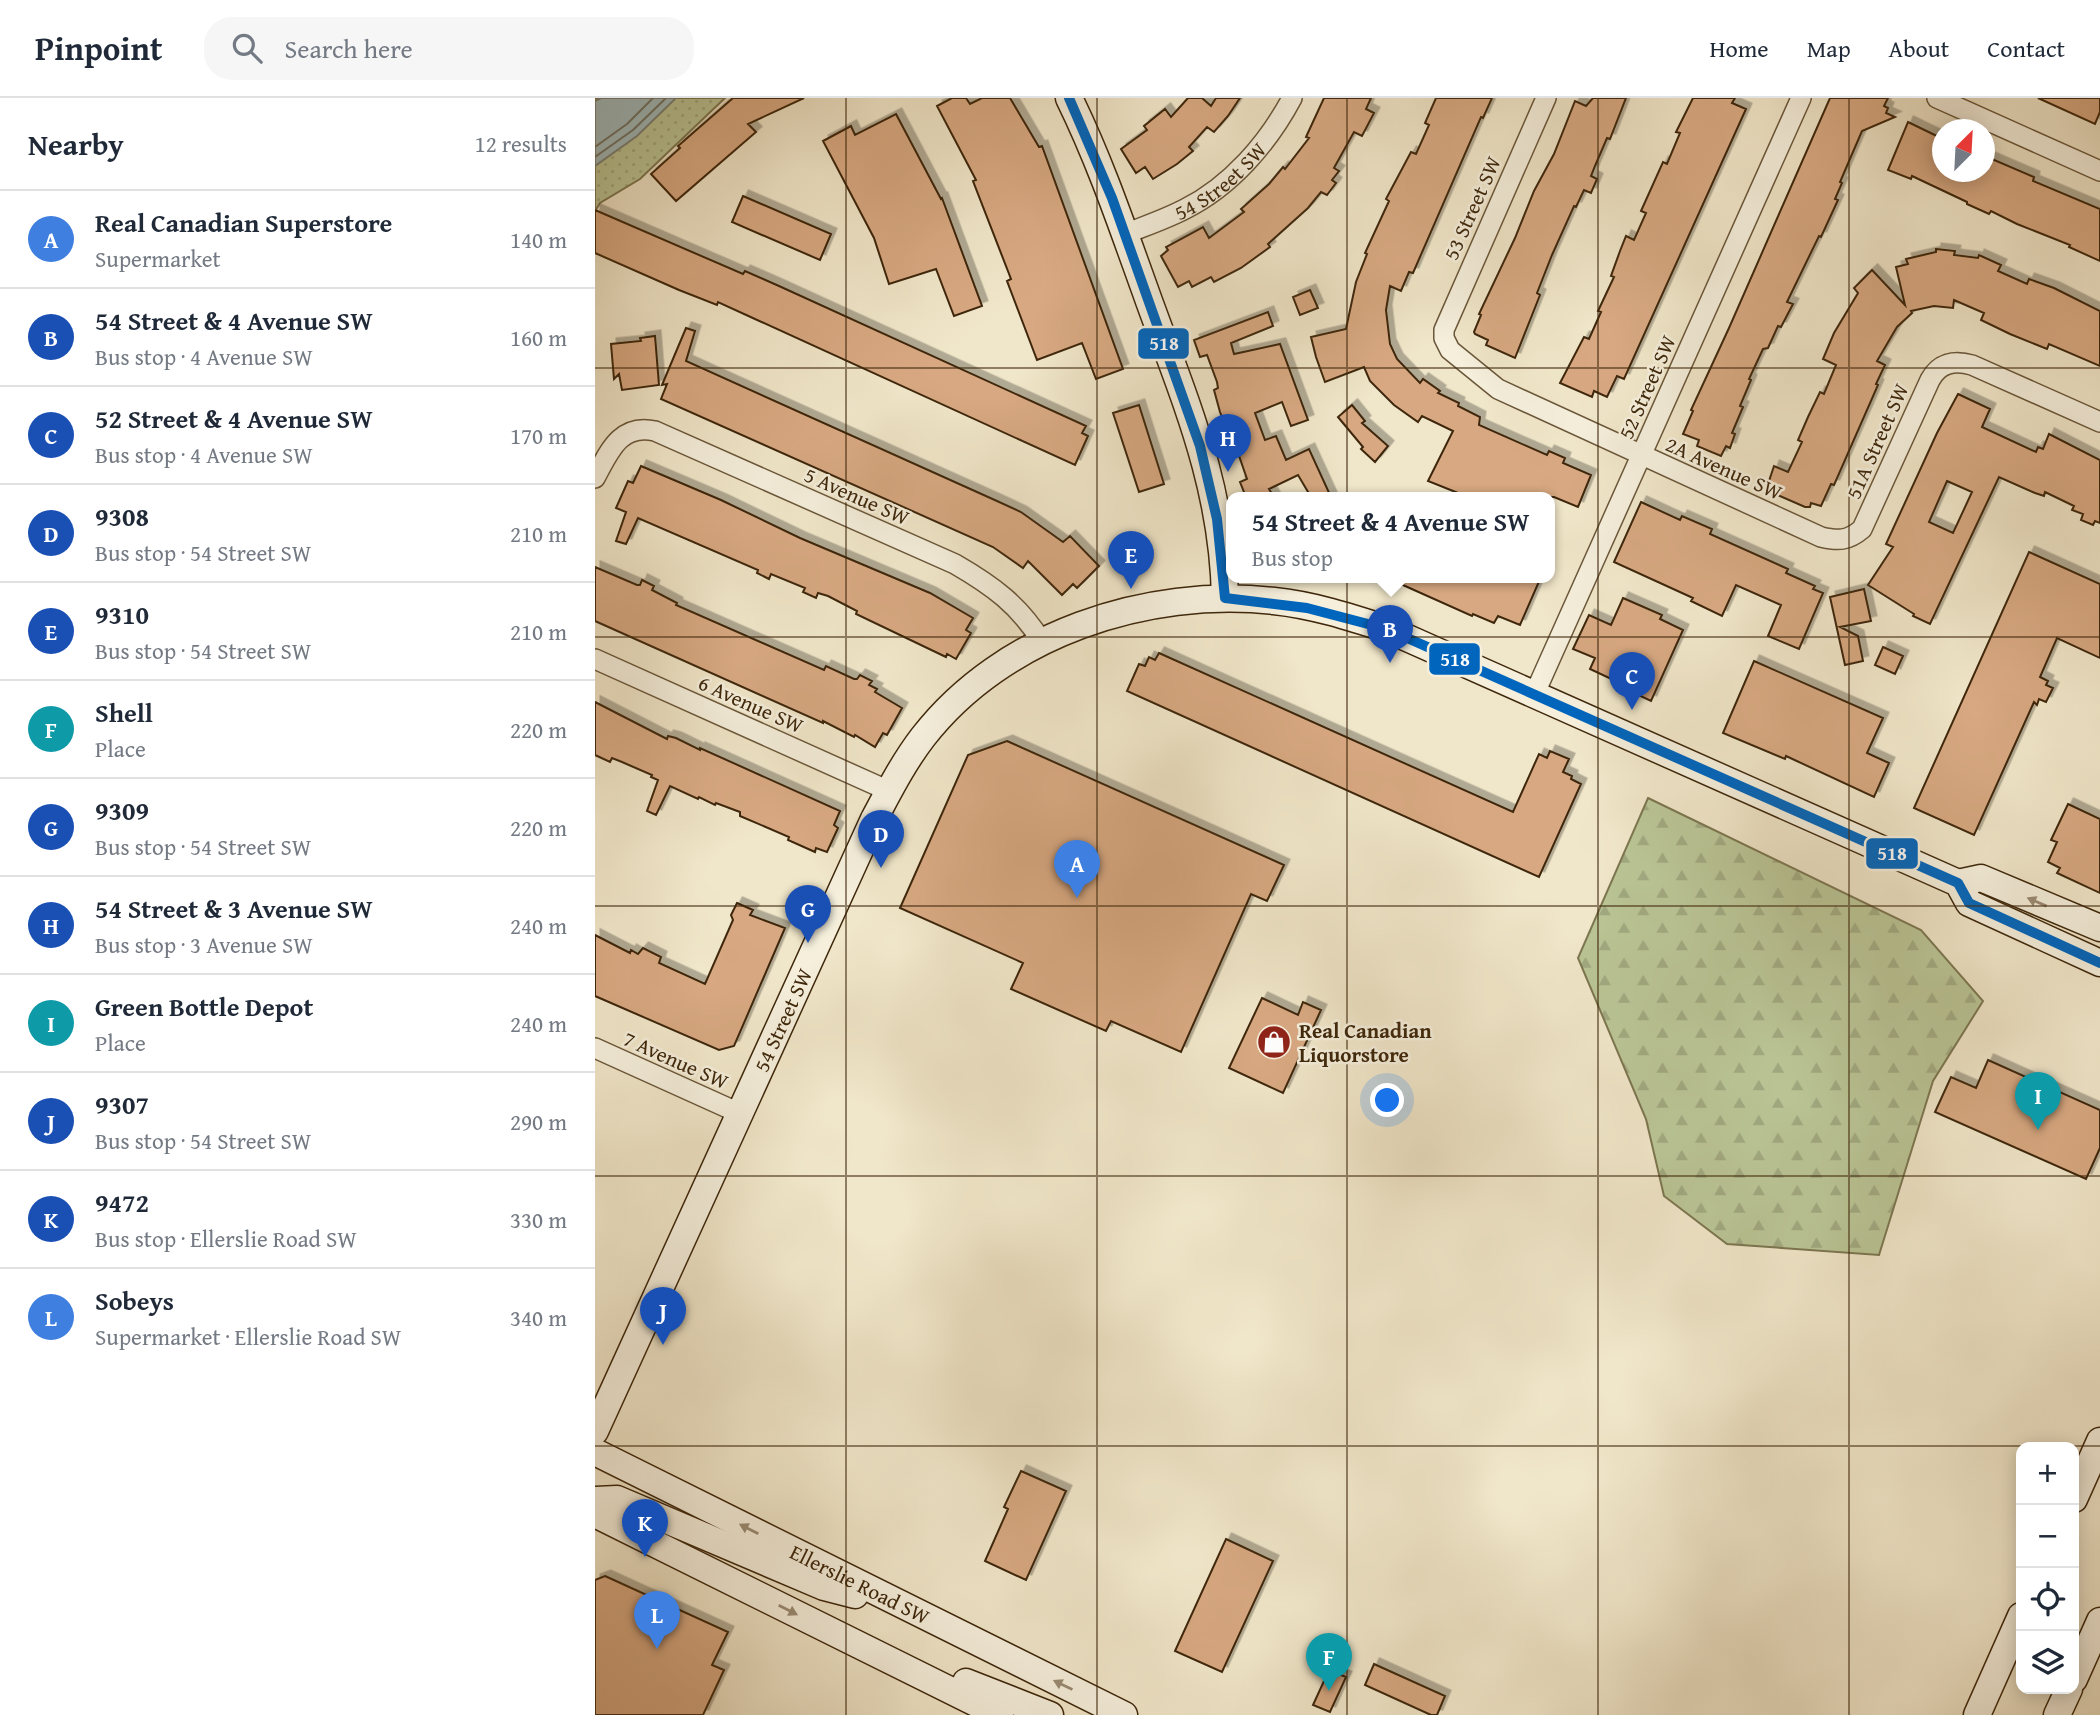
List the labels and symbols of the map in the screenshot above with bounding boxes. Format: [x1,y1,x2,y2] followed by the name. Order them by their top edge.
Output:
[1932,119,1995,182] north arrow
[1169,135,1273,228] street label: 54 Street SW
[1435,151,1509,265] street label: 53 Street SW
[1137,327,1190,360] line badge: 518
[1149,329,1179,357] text: 518
[1610,330,1684,444] street label: 52 Street SW
[1838,378,1916,504] street label: 51A Street SW
[1205,414,1251,472] pin: H
[1661,428,1787,508] street label: 2A Avenue SW
[800,459,915,533] street label: 5 Avenue SW
[1108,531,1154,589] pin: E
[1367,605,1413,663] pin: B
[1428,642,1481,676] line badge: 518
[1440,645,1470,673] text: 518
[1609,652,1655,710] pin: C
[694,667,809,741] street label: 6 Avenue SW
[858,810,904,868] pin: D
[1865,837,1919,870] line badge: 518
[1877,839,1907,867] text: 518
[1054,840,1100,898] pin: A
[785,885,831,943] pin: G
[2026,896,2047,907] one-way arrow
[745,963,820,1077] street label: 54 Street SW
[1299,1015,1432,1070] place label: Real Canadian Liquorstore
[619,1023,734,1097] street label: 7 Avenue SW
[1255,1023,1293,1061] shop icon: Real Canadian Liquorstore
[2015,1072,2061,1130] pin: I
[1370,1083,1404,1117] your location
[640,1287,686,1345] pin: J
[622,1499,668,1557] pin: K
[739,1524,759,1535] one-way arrow
[785,1536,935,1632] street label: Ellerslie Road SW
[634,1591,680,1649] pin: L
[778,1604,798,1615] one-way arrow
[1306,1633,1352,1691] pin: F
[1053,1679,1073,1690] one-way arrow

